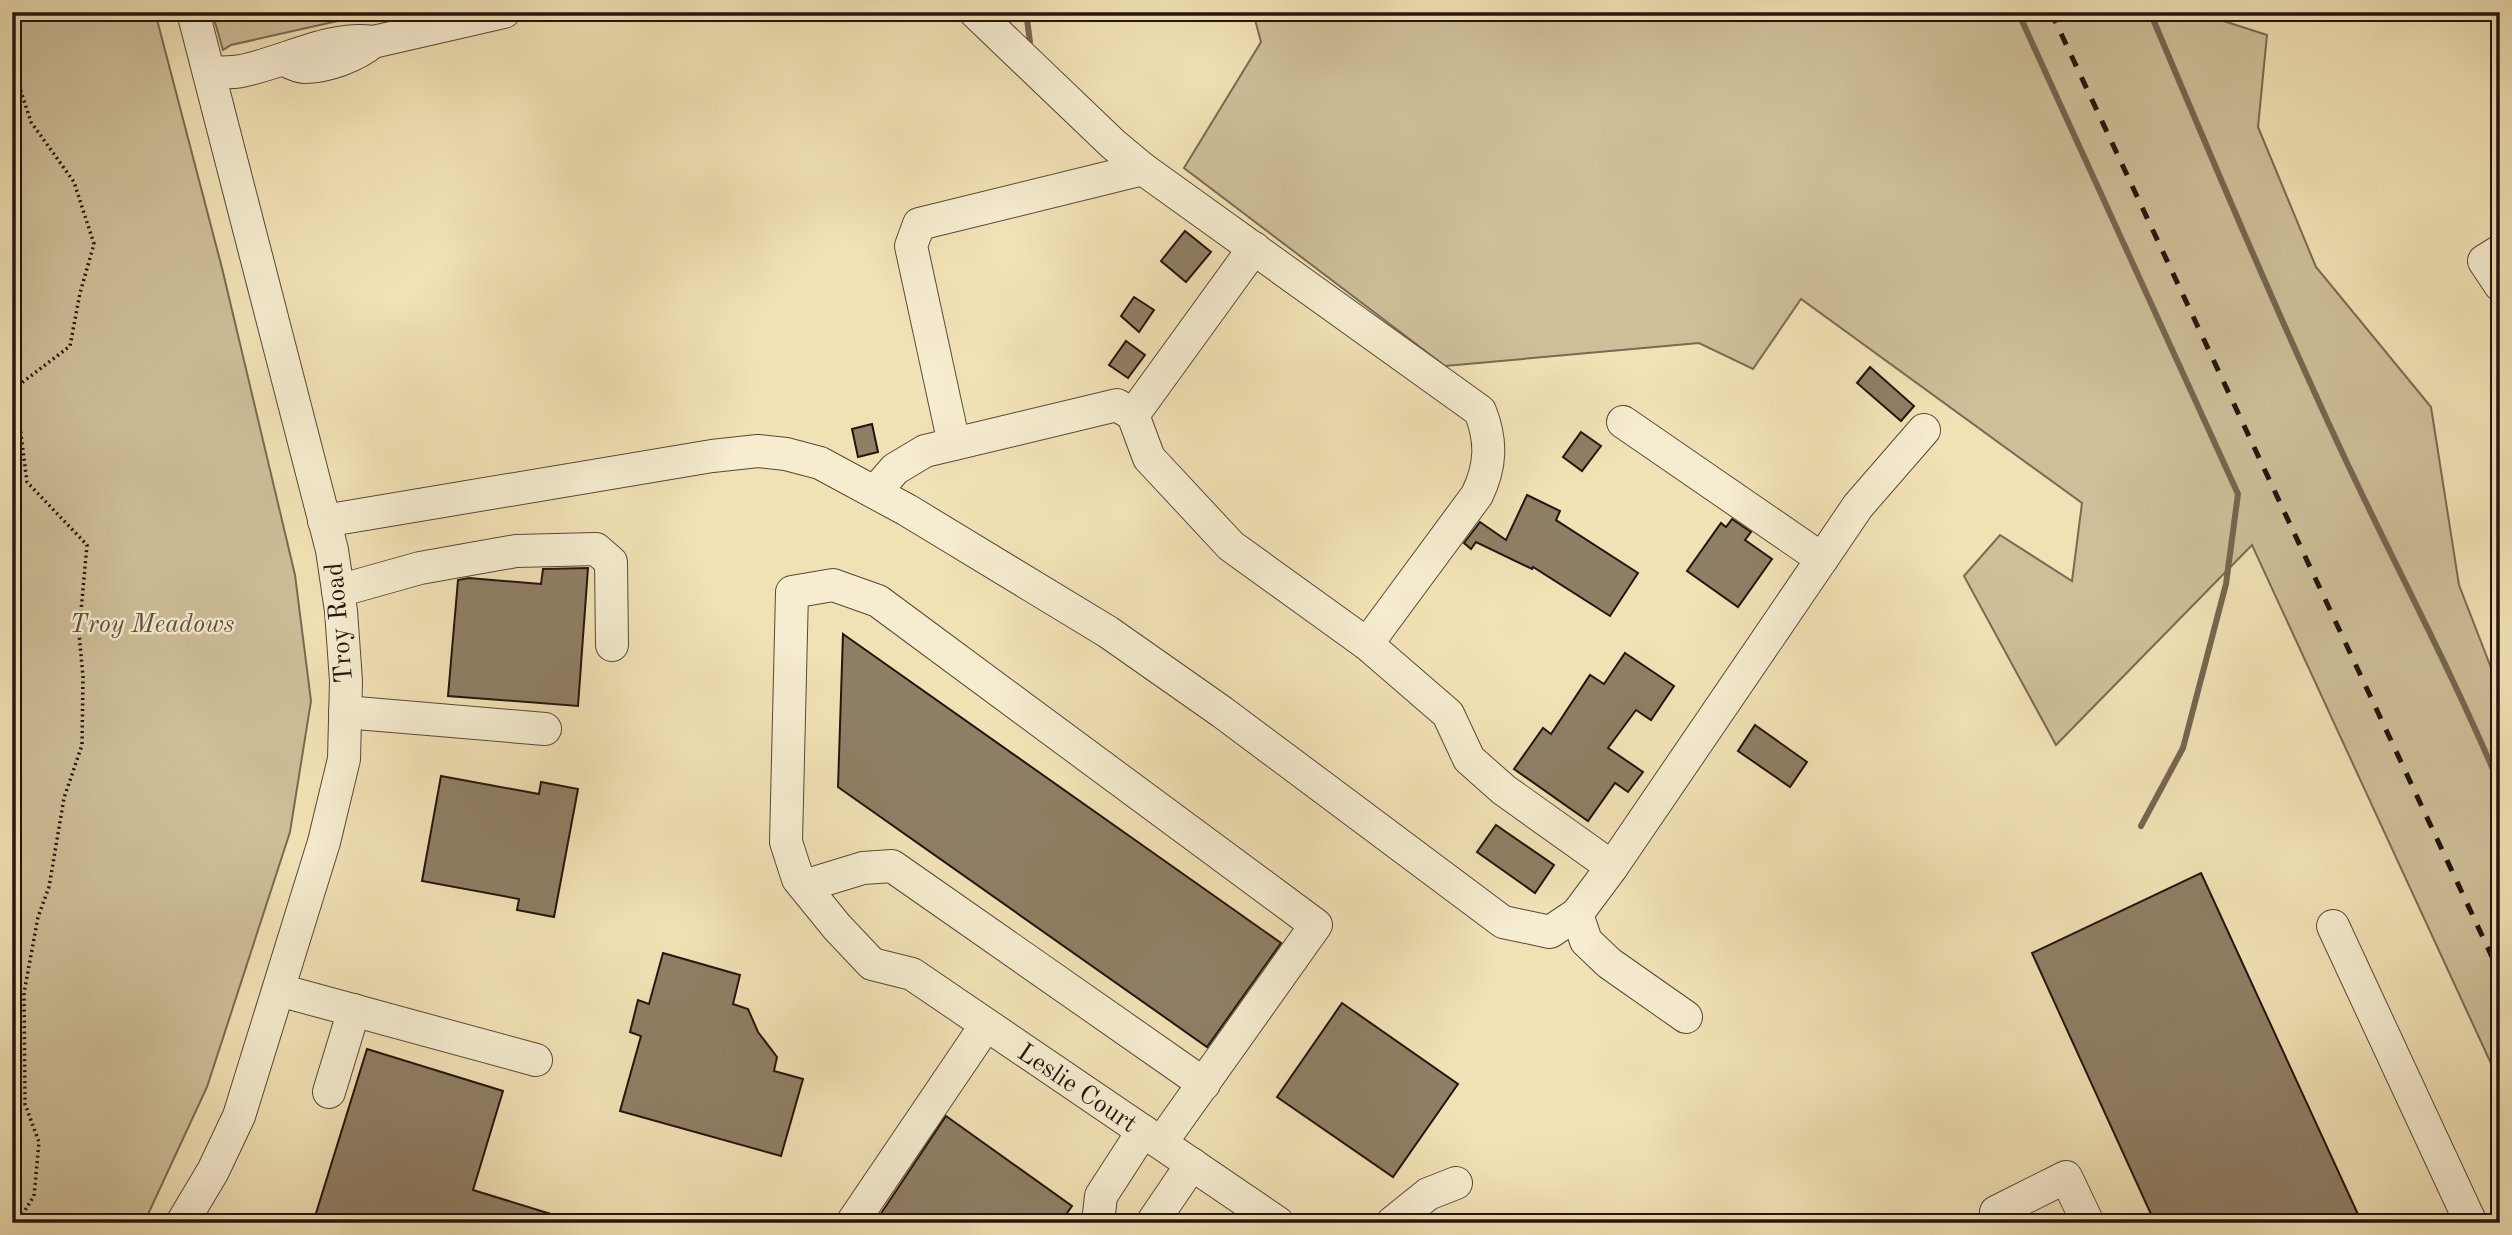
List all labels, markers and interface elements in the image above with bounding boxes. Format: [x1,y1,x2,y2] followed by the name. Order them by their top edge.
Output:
[322,561,358,684] street label: Troy Road
[70,612,235,638] park label: Troy Meadows
[1012,1039,1141,1138] street label: Leslie Court

